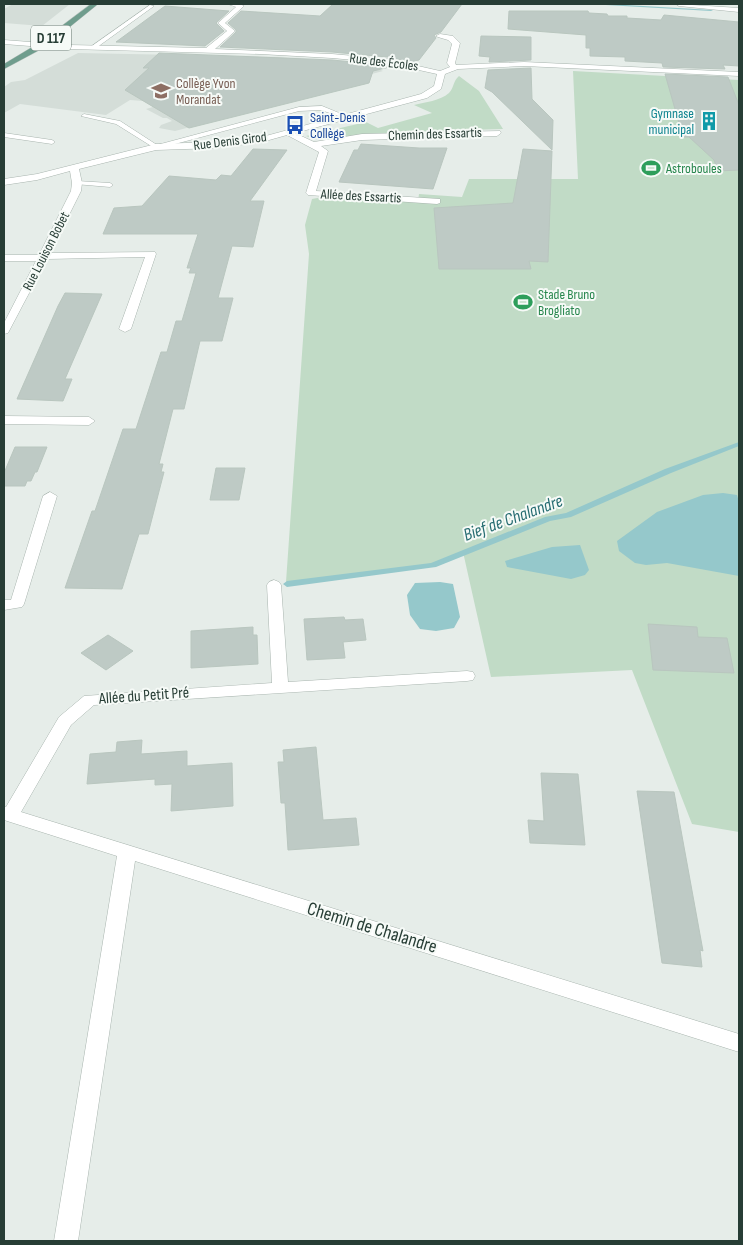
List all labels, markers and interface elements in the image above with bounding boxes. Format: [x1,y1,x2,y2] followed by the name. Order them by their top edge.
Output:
[31,26,71,50] road number: D 117
[349,49,419,75] street label: Rue des Écoles
[176,75,235,108] place label: Collège Yvon Morandat
[150,80,172,102] school or university icon: Collège Yvon Morandat
[649,105,694,138] place label: Gymnase municipal
[310,109,366,142] place label: Saint-Denis Collège
[698,110,720,132] building icon: Gymnase municipal
[284,114,306,136] bus stop icon: Saint-Denis Collège
[388,124,482,144] street label: Chemin des Essartis
[192,128,268,154] street label: Rue Denis Girod
[640,157,662,179] sports icon: Astroboules
[665,160,722,177] place label: Astroboules
[319,185,402,207] street label: Allée des Essartis
[19,209,73,293] street label: Rue Louison Bobet
[538,286,595,319] place label: Stade Bruno Brogliato
[512,291,534,313] sports icon: Stade Bruno Brogliato
[461,490,565,546] water label: Bief de Chalandre
[97,683,190,709] street label: Allée du Petit Pré
[304,897,440,959] street label: Chemin de Chalandre

